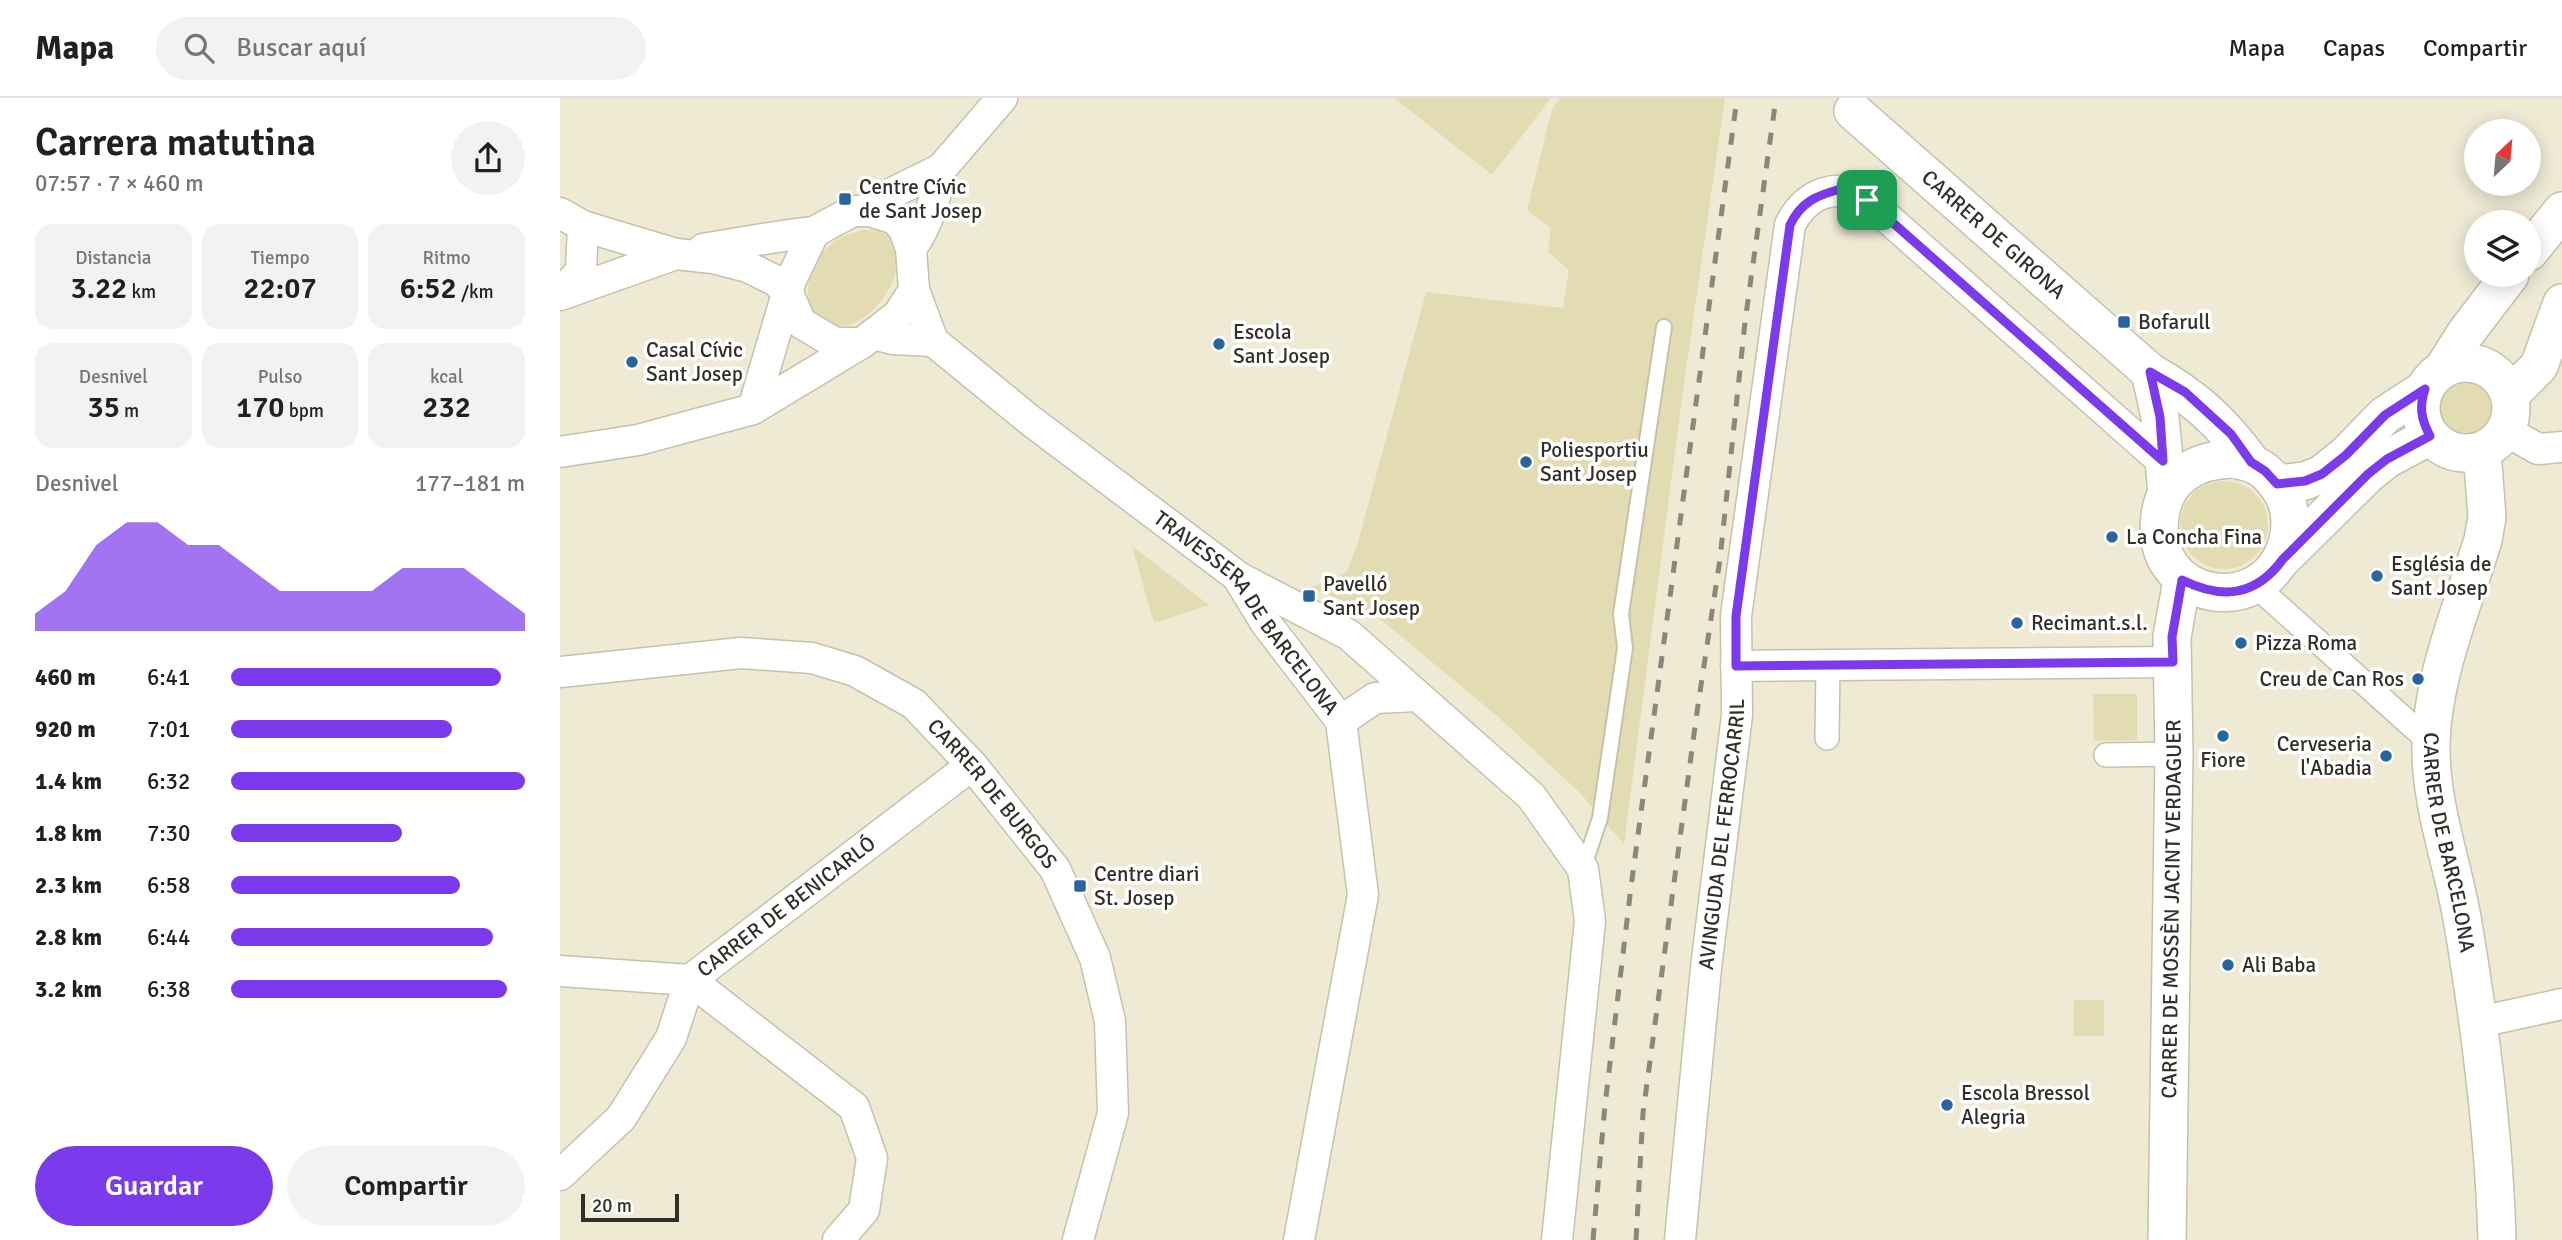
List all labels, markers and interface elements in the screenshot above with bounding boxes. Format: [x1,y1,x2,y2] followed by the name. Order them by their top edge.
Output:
[156,17,646,80] search box
[35,28,114,69] text: Mapa
[180,29,218,67] icon: search
[236,32,366,64] text: Buscar aquí
[2229,33,2285,63] text: Mapa
[2323,33,2385,63] text: Capas
[2423,33,2527,63] text: Compartir
[35,119,316,166] text: Carrera matutina
[2464,119,2541,196] north arrow
[2464,119,2541,287] map controls
[451,121,525,195] button: share
[1916,164,2071,305] street label: CARRER DE GIRONA
[35,169,204,198] text: 07:57 · 7 × 460 m
[1837,170,1897,230] pin
[859,174,982,224] place label: Centre Cívic de Sant Josep
[1848,181,1886,219] icon: arrive
[837,191,853,207] marker: Centre Cívic de Sant Josep
[2464,210,2541,287] button: layers
[75,246,152,270] text: Distancia
[250,246,310,270] text: Tiempo
[423,246,471,270] text: Ritmo
[70,270,127,307] text: 3.22
[243,270,317,307] text: 22:07
[400,270,457,307] text: 6:52
[127,280,156,304] text: km
[457,280,494,304] text: /km
[2138,309,2211,335] place label: Bofarull
[2116,314,2132,330] marker: Bofarull
[1233,319,1330,369] place label: Escola Sant Josep
[1211,336,1227,352] marker: Escola Sant Josep
[646,337,743,387] place label: Casal Cívic Sant Josep
[624,354,640,370] marker: Casal Cívic Sant Josep
[79,365,148,389] text: Desnivel
[258,365,302,389] text: Pulso
[430,365,463,389] text: kcal
[87,389,120,426] text: 35
[236,389,285,426] text: 170
[422,389,471,426] text: 232
[120,399,139,423] text: m
[285,399,324,423] text: bpm
[1540,437,1649,487] place label: Poliesportiu Sant Josep
[1518,454,1534,470] marker: Poliesportiu Sant Josep
[35,469,118,498] text: Desnivel
[415,469,525,498] text: 177–181 m
[1149,505,1344,720] street label: TRAVESSERA DE BARCELONA
[2126,524,2262,550] place label: La Concha Fina
[2104,529,2120,545] marker: La Concha Fina
[2391,551,2491,601] place label: Església de Sant Josep
[2369,568,2385,584] marker: Església de Sant Josep
[1323,571,1420,621] place label: Pavelló Sant Josep
[1301,588,1317,604] marker: Pavelló Sant Josep
[2031,610,2148,636] place label: Recimant.s.l.
[2009,615,2025,631] marker: Recimant.s.l.
[2255,630,2357,656] place label: Pizza Roma
[2233,635,2249,651] marker: Pizza Roma
[35,663,96,692] text: 460 m
[147,663,190,692] text: 6:41
[2259,666,2404,692] place label: Creu de Can Ros
[2410,671,2426,687] marker: Creu de Can Ros
[1693,698,1750,971] street label: AVINGUDA DEL FERROCARRIL
[922,713,1063,874] street label: CARRER DE BURGOS
[35,715,96,744] text: 920 m
[147,715,190,744] text: 7:01
[2156,719,2187,1099] street label: CARRER DE MOSSÈN JACINT VERDAGUER
[2215,728,2231,744] marker: Fiore
[2277,731,2372,781] place label: Cerveseria l'Abadia
[2418,732,2481,955] street label: CARRER DE BARCELONA
[2200,747,2246,773] place label: Fiore
[2378,748,2394,764] marker: Cerveseria l'Abadia
[35,767,102,796] text: 1.4 km
[147,767,190,796] text: 6:32
[35,819,102,848] text: 1.8 km
[147,819,190,848] text: 7:30
[692,830,881,983] street label: CARRER DE BENICARLÓ
[1094,861,1199,911] place label: Centre diari St. Josep
[35,871,102,900] text: 2.3 km
[147,871,190,900] text: 6:58
[1072,878,1088,894] marker: Centre diari St. Josep
[35,923,102,952] text: 2.8 km
[147,923,190,952] text: 6:44
[2242,952,2316,978] place label: Ali Baba
[2220,957,2236,973] marker: Ali Baba
[35,975,102,1004] text: 3.2 km
[147,975,190,1004] text: 6:38
[1961,1080,2090,1130] place label: Escola Bressol Alegria
[1939,1097,1955,1113] marker: Escola Bressol Alegria
[35,1146,273,1226] button: Guardar
[287,1146,525,1226] button: Compartir
[581,1191,679,1223] scale bar
[592,1194,632,1218] text: 20 m

